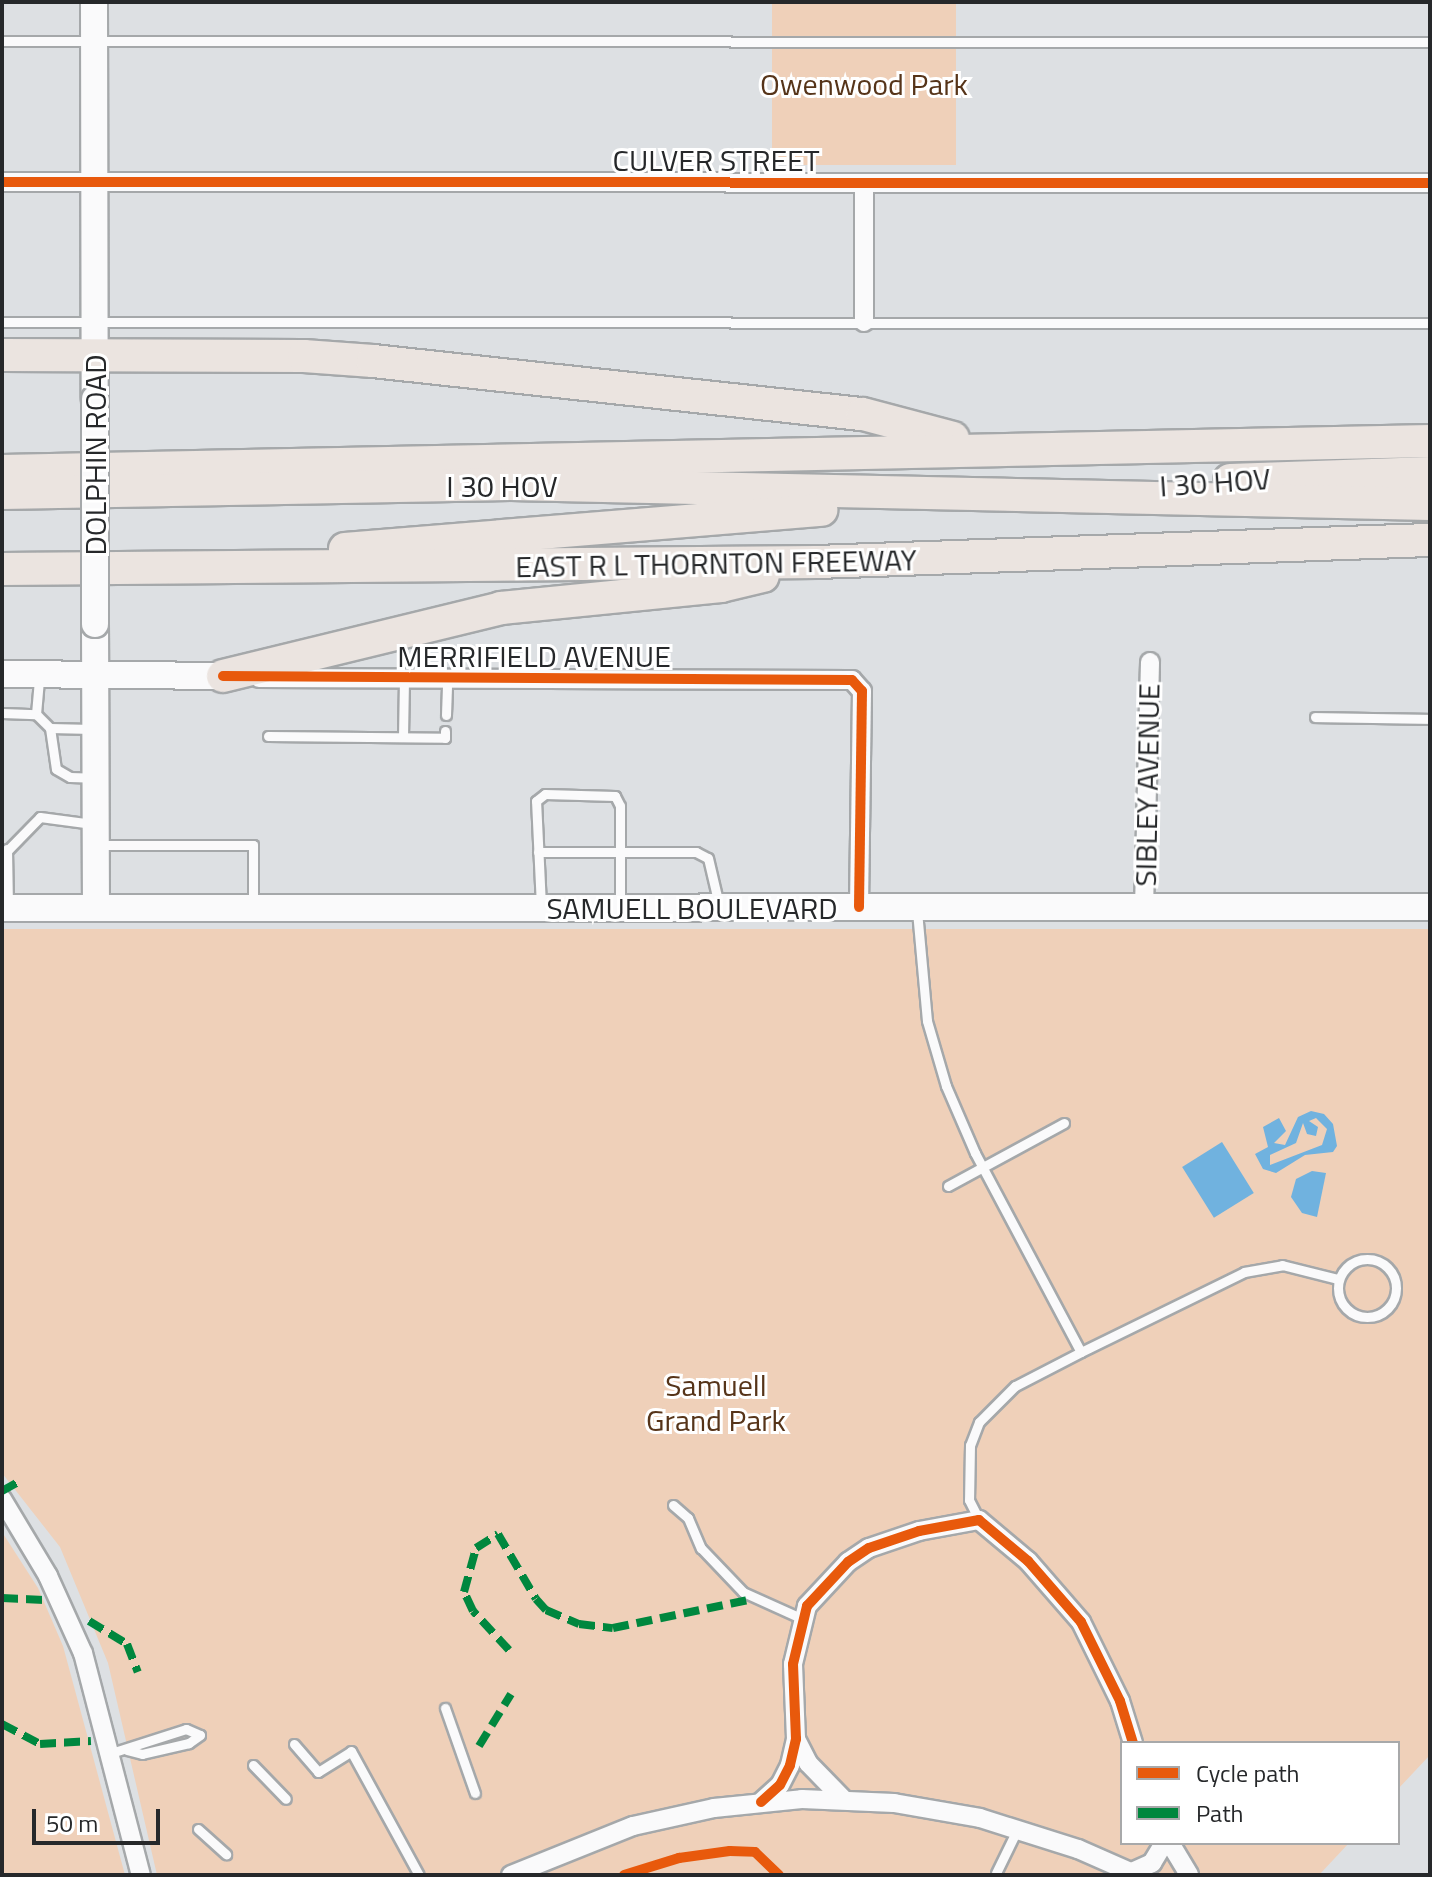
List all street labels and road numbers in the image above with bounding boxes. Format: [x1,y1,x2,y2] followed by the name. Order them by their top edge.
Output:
[613,142,819,178] street label: CULVER STREET
[77,355,113,555] street label: DOLPHIN ROAD
[1158,460,1272,504] street label: I 30 HOV
[446,468,558,504] street label: I 30 HOV
[515,542,917,584] street label: EAST R L THORNTON FREEWAY
[397,638,671,674] street label: MERRIFIELD AVENUE
[1127,683,1167,887] street label: SIBLEY AVENUE
[546,890,838,926] street label: SAMUELL BOULEVARD

